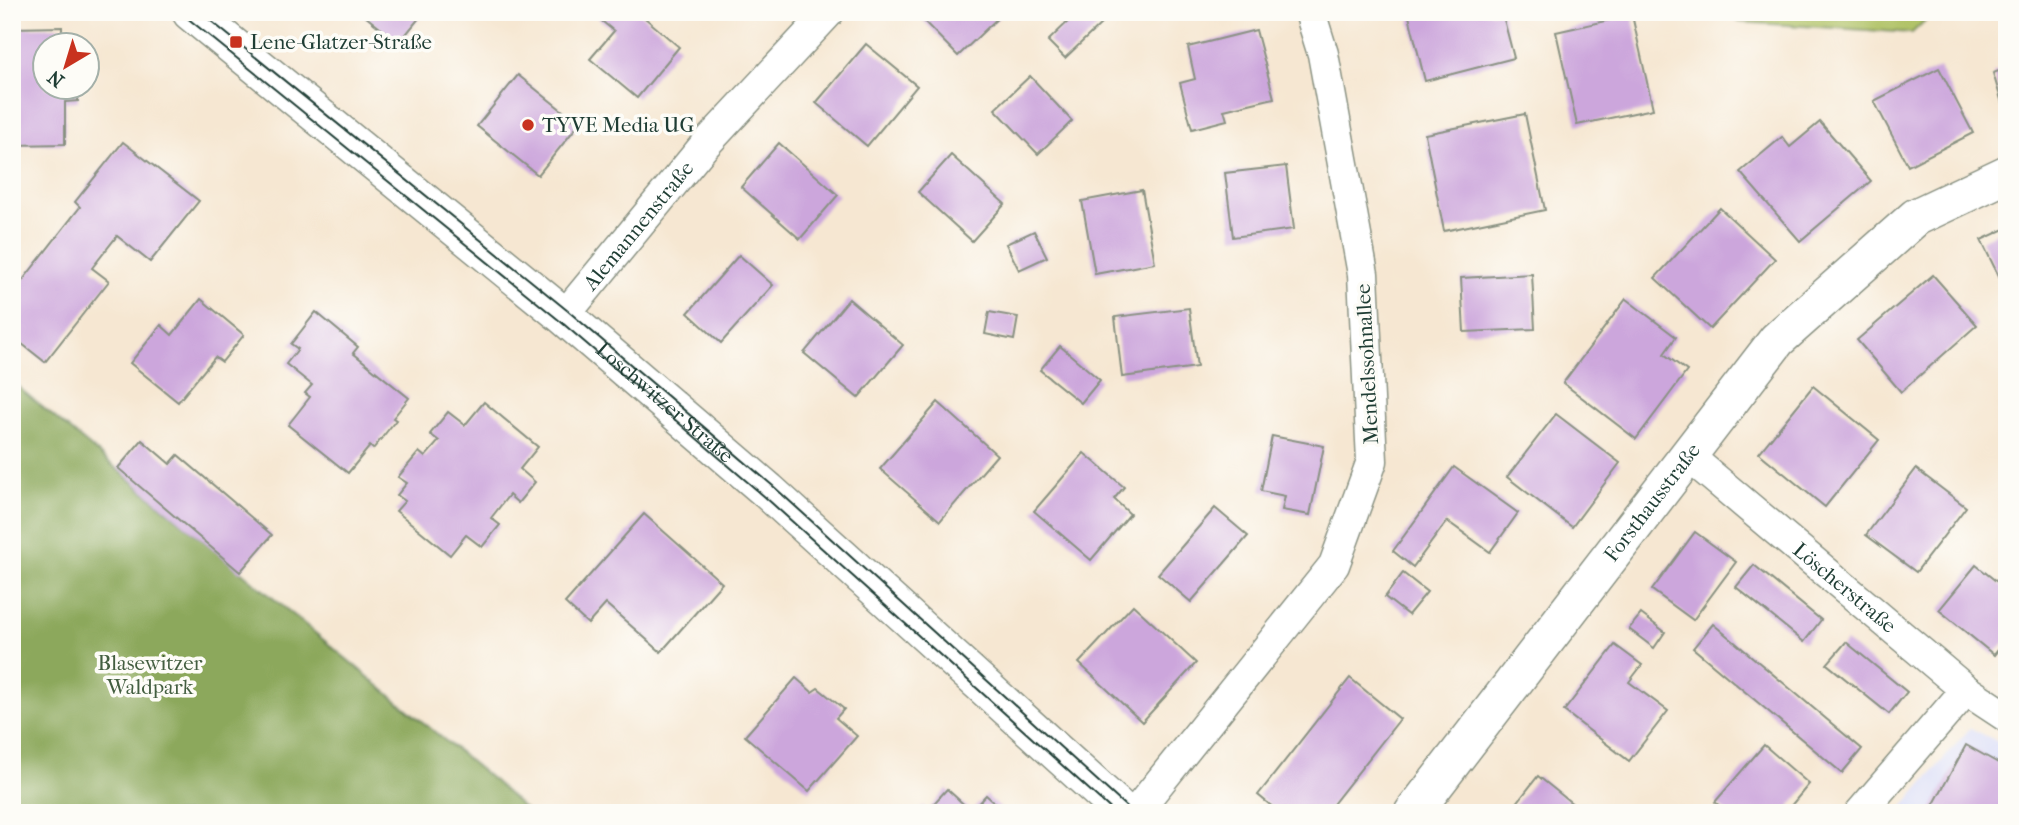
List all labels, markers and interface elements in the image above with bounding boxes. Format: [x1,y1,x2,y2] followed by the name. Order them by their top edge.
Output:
[250,30,432,54] place label: Lene-Glatzer-Straße
[32,32,102,102] north arrow
[228,34,244,50] marker: Lene-Glatzer-Straße
[43,65,69,92] text: N
[542,113,694,137] place label: TYVE Media UG
[520,117,536,133] marker: TYVE Media UG
[578,156,698,296] street label: Alemannenstraße
[1351,283,1383,445] street label: Mendelssohnallee
[591,337,738,468] street label: Loschwitzer Straße
[1599,438,1705,566] street label: Forsthausstraße
[1788,538,1901,638] street label: Löscherstraße
[98,651,203,699] park label: Blasewitzer Waldpark

